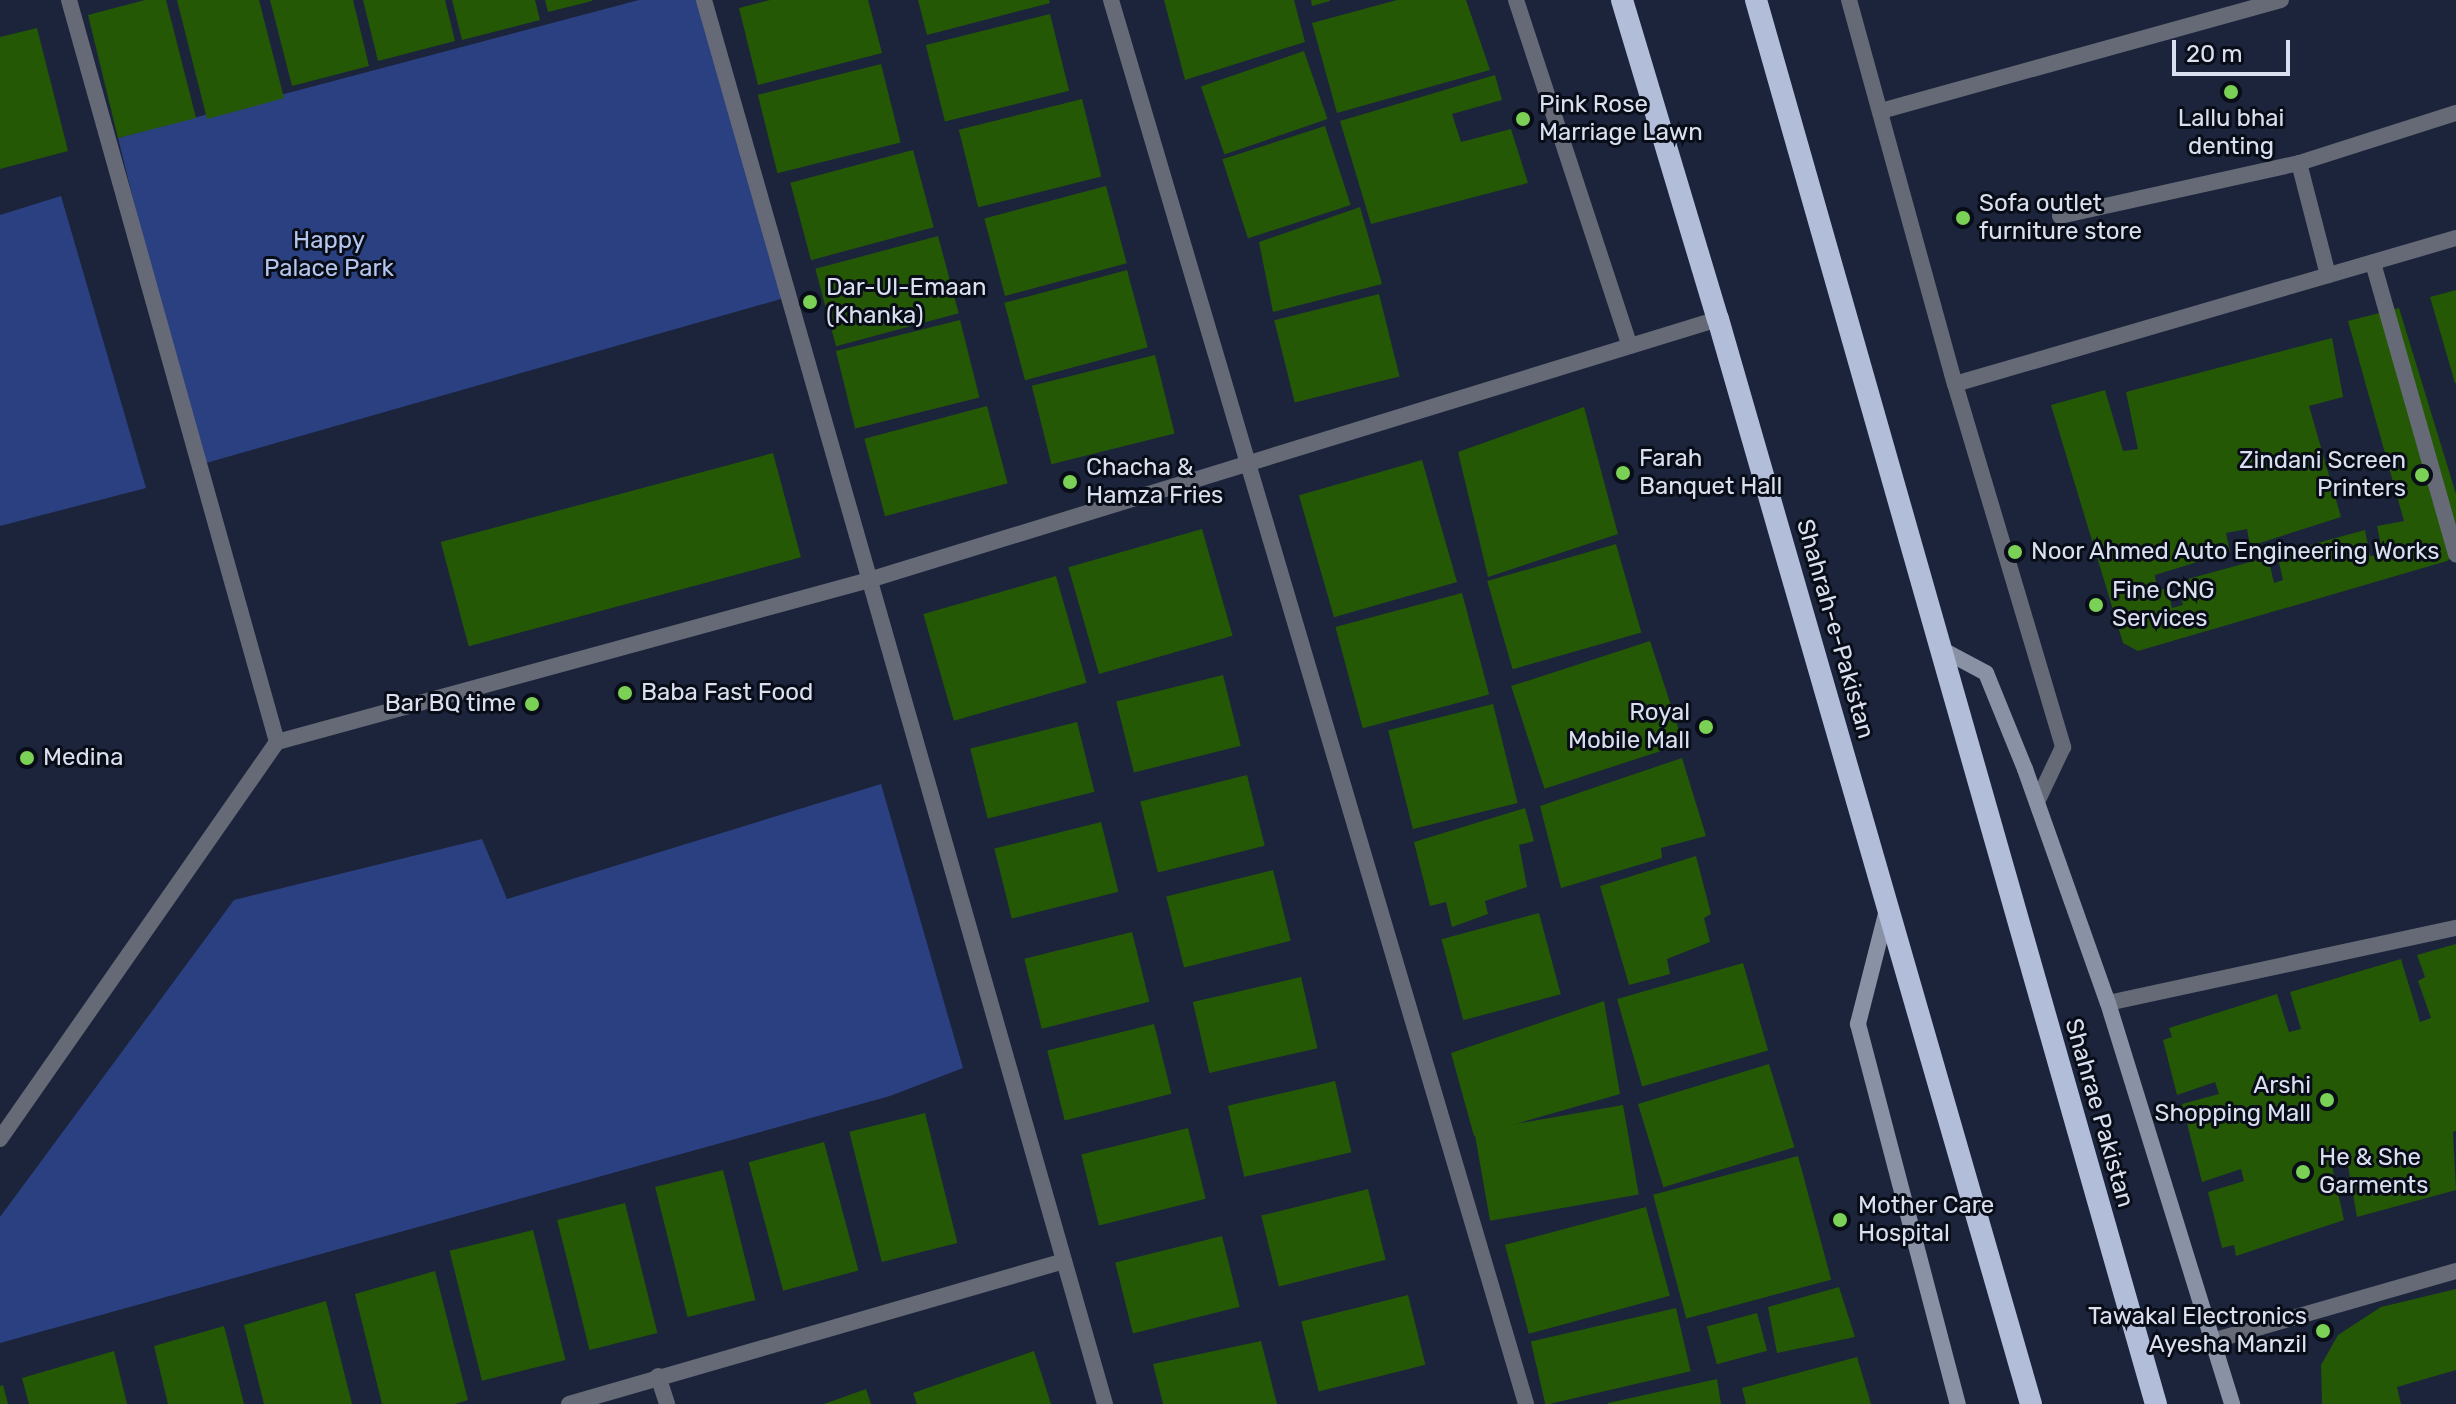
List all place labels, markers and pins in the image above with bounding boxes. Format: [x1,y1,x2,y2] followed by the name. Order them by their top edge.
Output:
[2222,83,2240,101] marker: Lallu bhai denting
[1539,91,1703,147] place label: Pink Rose Marriage Lawn
[2178,105,2284,161] place label: Lallu bhai denting
[1514,110,1532,128] marker: Pink Rose Marriage Lawn
[1979,190,2142,246] place label: Sofa outlet furniture store
[1954,209,1972,227] marker: Sofa outlet furniture store
[826,274,986,330] place label: Dar-Ul-Emaan (Khanka)
[801,293,819,311] marker: Dar-Ul-Emaan (Khanka)
[1639,445,1782,501] place label: Farah Banquet Hall
[2239,447,2406,503] place label: Zindani Screen Printers
[1086,454,1223,510] place label: Chacha & Hamza Fries
[1614,464,1632,482] marker: Farah Banquet Hall
[2413,466,2431,484] marker: Zindani Screen Printers
[1061,473,1079,491] marker: Chacha & Hamza Fries
[2031,538,2442,566] place label: Noor Ahmed Auto Engineering Works
[2006,543,2024,561] marker: Noor Ahmed Auto Engineering Works
[2112,577,2215,633] place label: Fine CNG Services
[2087,596,2105,614] marker: Fine CNG Services
[641,679,813,707] place label: Baba Fast Food
[616,684,634,702] marker: Baba Fast Food
[384,690,516,718] place label: Bar BQ time
[523,695,541,713] marker: Bar BQ time
[1568,699,1690,755] place label: Royal Mobile Mall
[1697,718,1715,736] marker: Royal Mobile Mall
[43,744,123,772] place label: Medina
[18,749,36,767] marker: Medina
[2155,1072,2311,1128] place label: Arshi Shopping Mall
[2318,1091,2336,1109] marker: Arshi Shopping Mall
[2319,1144,2428,1200] place label: He & She Garments
[2294,1163,2312,1181] marker: He & She Garments
[1858,1192,1995,1248] place label: Mother Care Hospital
[1829,1209,1851,1231] marker: Mother Care Hospital
[2088,1303,2307,1359] place label: Tawakal Electronics Ayesha Manzil
[2314,1322,2332,1340] marker: Tawakal Electronics Ayesha Manzil

